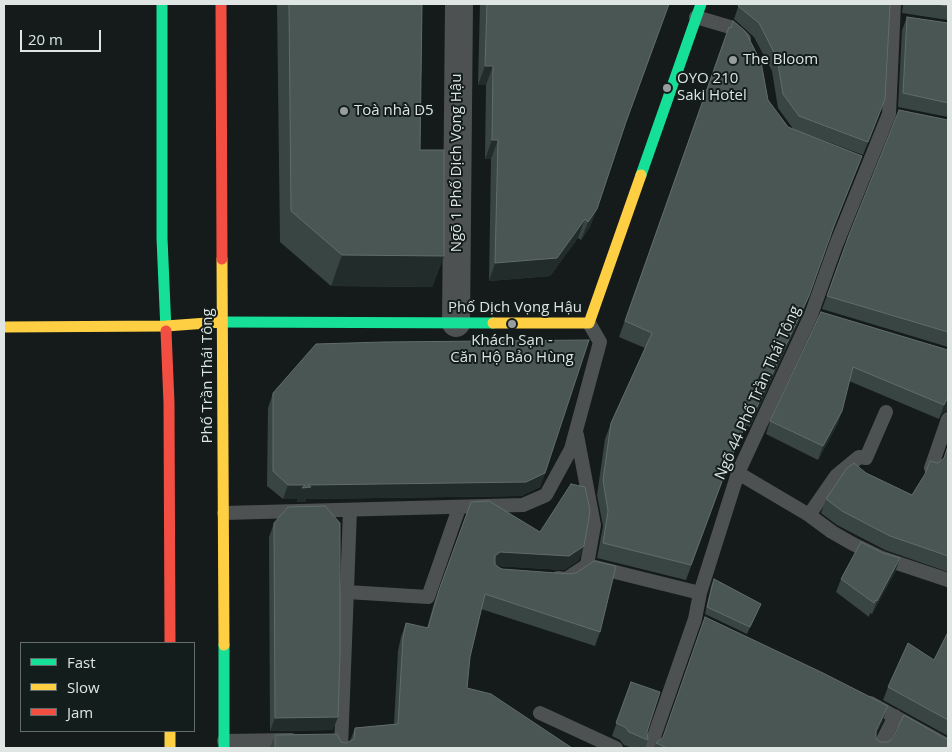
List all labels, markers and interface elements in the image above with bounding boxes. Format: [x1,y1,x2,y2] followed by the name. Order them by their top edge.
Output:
[22,20,104,52] scale bar
[28,29,63,49] text: 20 m
[743,51,818,69] place label: The Bloom
[727,54,739,66] marker: The Bloom
[677,70,747,105] place label: OYO 210 Saki Hotel
[448,74,466,252] street label: Ngõ 1 Phố Dịch Vọng Hậu
[661,82,673,94] marker: OYO 210 Saki Hotel
[354,102,434,120] place label: Toà nhà D5
[338,105,350,117] marker: Toà nhà D5
[448,299,582,317] street label: Phố Dịch Vọng Hậu
[711,303,805,483] street label: Ngõ 44 Phố Trần Thái Tông
[199,308,217,444] street label: Phố Trần Thái Tông
[506,318,518,330] marker: Khách Sạn - Căn Hộ Bảo Hùng
[450,332,574,367] place label: Khách Sạn - Căn Hộ Bảo Hùng
[20,642,195,732] legend
[67,652,96,672] text: Fast
[67,677,100,697] text: Slow
[67,702,93,722] text: Jam

